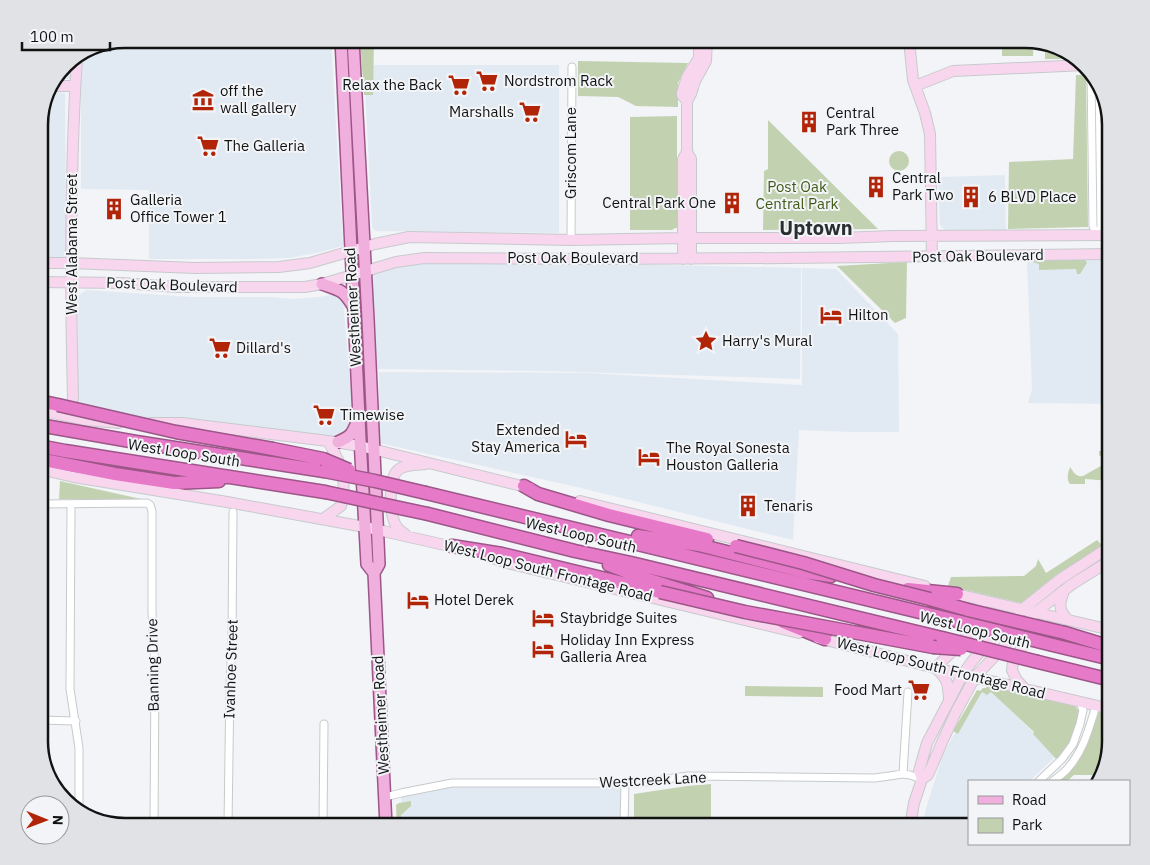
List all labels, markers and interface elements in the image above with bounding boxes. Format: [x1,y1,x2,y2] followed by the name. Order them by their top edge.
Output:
[22,20,110,52] scale bar
[30,27,74,46] text: 100 m
[474,68,500,94] supermarket icon: Nordstrom Rack
[504,71,613,90] place label: Nordstrom Rack
[446,72,472,98] supermarket icon: Relax the Back
[342,75,442,94] place label: Relax the Back
[220,81,297,117] place label: off the wall gallery
[190,87,216,113] museum icon: off the wall gallery
[517,99,543,125] supermarket icon: Marshalls
[449,102,514,121] place label: Marshalls
[826,103,899,139] place label: Central Park Three
[561,107,580,199] street label: Griscom Lane
[796,109,822,135] building icon: Central Park Three
[195,133,221,159] supermarket icon: The Galleria
[224,136,305,155] place label: The Galleria
[892,168,954,204] place label: Central Park Two
[62,173,81,315] street label: West Alabama Street
[863,174,889,200] building icon: Central Park Two
[756,177,838,213] park label: Post Oak Central Park
[958,184,984,210] building icon: 6 BLVD Place
[988,187,1077,206] place label: 6 BLVD Place
[130,190,227,226] place label: Galleria Office Tower 1
[719,190,745,216] building icon: Central Park One
[602,193,716,212] place label: Central Park One
[101,196,127,222] building icon: Galleria Office Tower 1
[779,214,853,241] district label: Uptown
[912,245,1044,266] street label: Post Oak Boulevard
[340,247,365,367] street label: Westheimer Road
[507,248,639,267] street label: Post Oak Boulevard
[106,273,238,296] street label: Post Oak Boulevard
[818,302,844,328] hotel icon: Hilton
[848,305,889,324] place label: Hilton
[693,328,719,354] place icon: Harry's Mural
[722,331,812,350] place label: Harry's Mural
[207,335,233,361] supermarket icon: Dillard's
[236,338,291,357] place label: Dillard's
[311,402,337,428] supermarket icon: Timewise
[340,405,404,424] place label: Timewise
[471,420,560,456] place label: Extended Stay America
[563,426,589,452] hotel icon: Extended Stay America
[127,434,241,471] street label: West Loop South
[666,438,790,474] place label: The Royal Sonesta Houston Galleria
[636,444,662,470] hotel icon: The Royal Sonesta Houston Galleria
[735,493,761,519] building icon: Tenaris
[764,496,813,515] place label: Tenaris
[524,513,638,557] street label: West Loop South
[442,535,655,606] street label: West Loop South Frontage Road
[405,587,431,613] hotel icon: Hotel Derek
[434,590,514,609] place label: Hotel Derek
[530,605,556,631] hotel icon: Staybridge Suites
[918,607,1032,652] street label: West Loop South
[560,608,677,627] place label: Staybridge Suites
[142,618,163,712] street label: Banning Drive
[219,619,242,719] street label: Ivanhoe Street
[560,630,694,666] place label: Holiday Inn Express Galleria Area
[835,632,1048,703] street label: West Loop South Frontage Road
[530,636,556,662] hotel icon: Holiday Inn Express Galleria Area
[368,655,393,775] street label: Westheimer Road
[906,677,932,703] supermarket icon: Food Mart
[834,680,902,699] place label: Food Mart
[599,767,707,792] street label: Westcreek Lane
[968,780,1130,845] legend
[1012,790,1047,809] text: Road
[20,795,70,845] north arrow
[49,815,67,825] text: N
[1012,815,1042,834] text: Park

